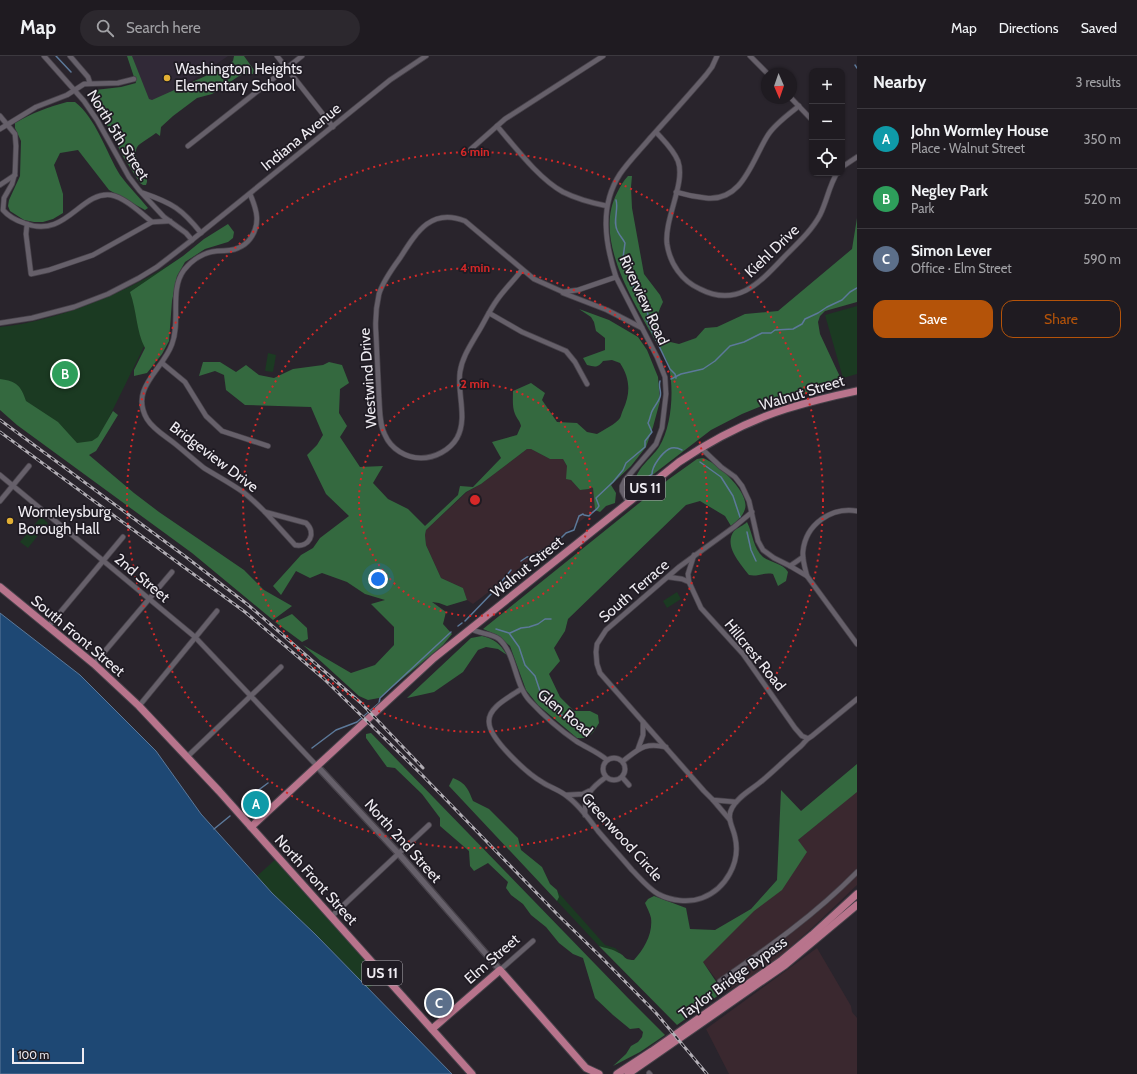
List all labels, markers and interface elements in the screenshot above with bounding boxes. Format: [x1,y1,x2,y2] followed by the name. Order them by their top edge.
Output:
[80,10,360,46] search box
[20,16,56,39] text: Map
[94,17,116,39] icon: search
[126,19,201,37] text: Search here
[951,19,977,37] text: Map
[999,19,1059,37] text: Directions
[1081,19,1117,37] text: Saved
[175,60,302,95] place label: Washington Heights Elementary School
[761,68,797,104] north arrow
[809,68,845,176] map controls
[809,68,845,104] button: +
[873,72,926,92] text: Nearby
[162,73,172,83] marker: Washington Heights Elementary School
[1075,74,1121,90] text: 3 results
[83,87,153,183] street label: North 5th Street
[258,99,345,175] street label: Indiana Avenue
[809,104,845,140] button: −
[911,122,1048,140] text: John Wormley House
[882,131,890,147] text: A
[1084,131,1121,147] text: 350 m
[809,140,845,176] button: locate
[911,140,1025,156] text: Place · Walnut Street
[460,144,490,159] text: 6 min
[911,182,988,200] text: Negley Park
[882,191,890,207] text: B
[1084,191,1121,207] text: 520 m
[911,200,934,216] text: Park
[741,221,803,281] street label: Kiehl Drive
[911,242,992,260] text: Simon Lever
[882,251,890,267] text: C
[1083,251,1121,267] text: 590 m
[615,252,673,348] street label: Riverview Road
[460,260,490,275] text: 4 min
[911,260,1012,276] text: Office · Elm Street
[873,300,993,338] button: Save
[1001,300,1121,338] button: Share
[356,327,380,429] street label: Westwind Drive
[52,359,78,389] pin: B
[758,372,846,414] street label: Walnut Street
[461,376,489,391] text: 2 min
[166,418,262,496] street label: Bridgeview Drive
[625,476,665,500] road number: US 11
[468,493,482,507] centre of rings
[18,503,111,538] place label: Wormleysburg Borough Hall
[5,516,15,526] marker: Wormleysburg Borough Hall
[487,532,567,602] street label: Walnut Street
[111,550,173,606] street label: 2nd Street
[595,556,673,626] street label: South Terrace
[368,569,388,589] your location
[28,592,128,680] street label: South Front Street
[721,616,789,694] street label: Hillcrest Road
[534,685,596,741] street label: Glen Road
[243,789,269,819] pin: A
[578,789,667,885] street label: Greenwood Circle
[361,795,445,887] street label: North 2nd Street
[271,831,361,929] street label: North Front Street
[461,930,523,988] street label: Elm Street
[675,933,791,1023] street label: Taylor Bridge Bypass
[362,961,402,985] road number: US 11
[426,988,452,1018] pin: C
[12,1046,84,1065] scale bar
[18,1048,49,1062] text: 100 m

